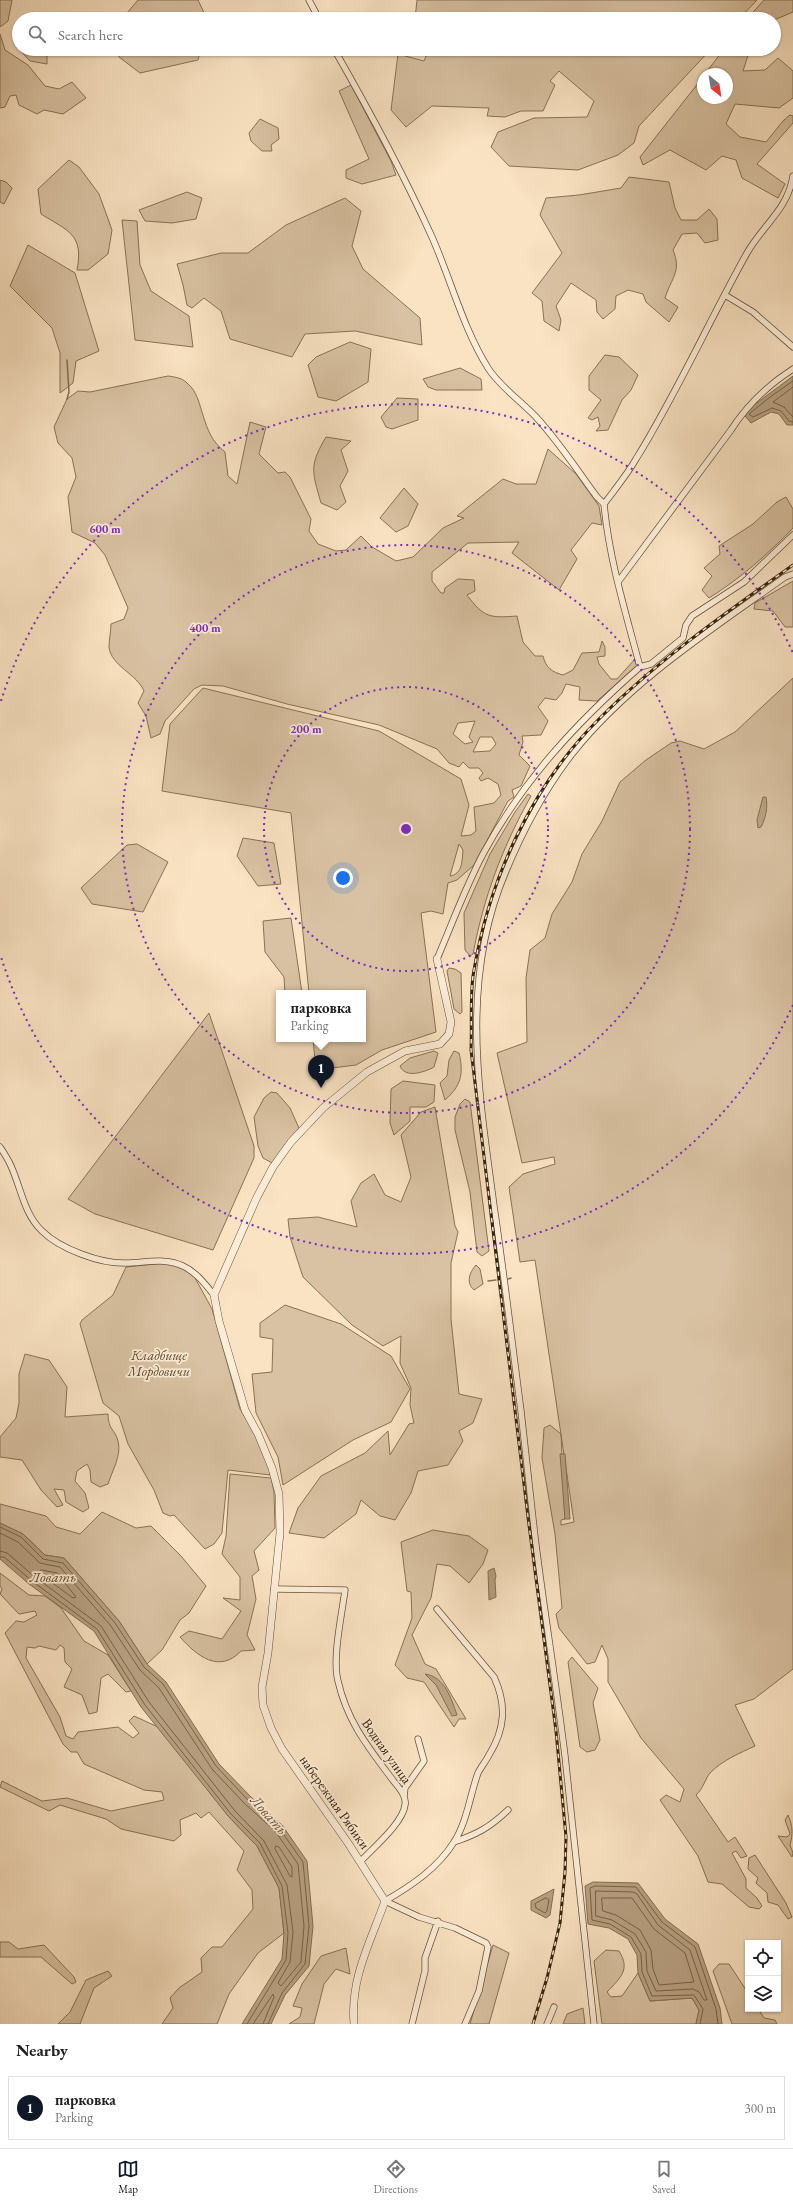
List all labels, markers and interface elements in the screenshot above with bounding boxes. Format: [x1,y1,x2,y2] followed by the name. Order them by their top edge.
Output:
[12,12,781,56] search box
[26,23,48,45] icon: search
[58,25,123,44] text: Search here
[697,68,733,104] north arrow
[89,521,121,537] text: 600 m
[189,620,221,636] text: 400 m
[290,721,322,737] text: 200 m
[399,822,413,836] centre of rings
[333,868,353,888] your location
[276,990,366,1042] popup
[291,998,351,1017] text: парковка
[291,1017,328,1034] text: Parking
[308,1055,334,1088] pin: 1
[127,1346,190,1380] park label: Кладбище Мордовичи
[29,1567,76,1586] water label: Ловать
[358,1715,416,1788] street label: Водная улица
[296,1751,374,1853] street label: набережная Рябики
[246,1790,292,1838] water label: Ловать
[745,1940,781,2012] map controls
[745,1940,781,1976] button: locate
[745,1976,781,2012] button: layers
[16,2039,68,2061] text: Nearby
[55,2090,116,2109] text: парковка
[27,2100,33,2117] text: 1
[745,2100,776,2117] text: 300 m
[55,2109,93,2126] text: Parking
[117,2158,139,2196] tab: Map
[374,2158,418,2196] tab: Directions
[652,2158,676,2196] tab: Saved

